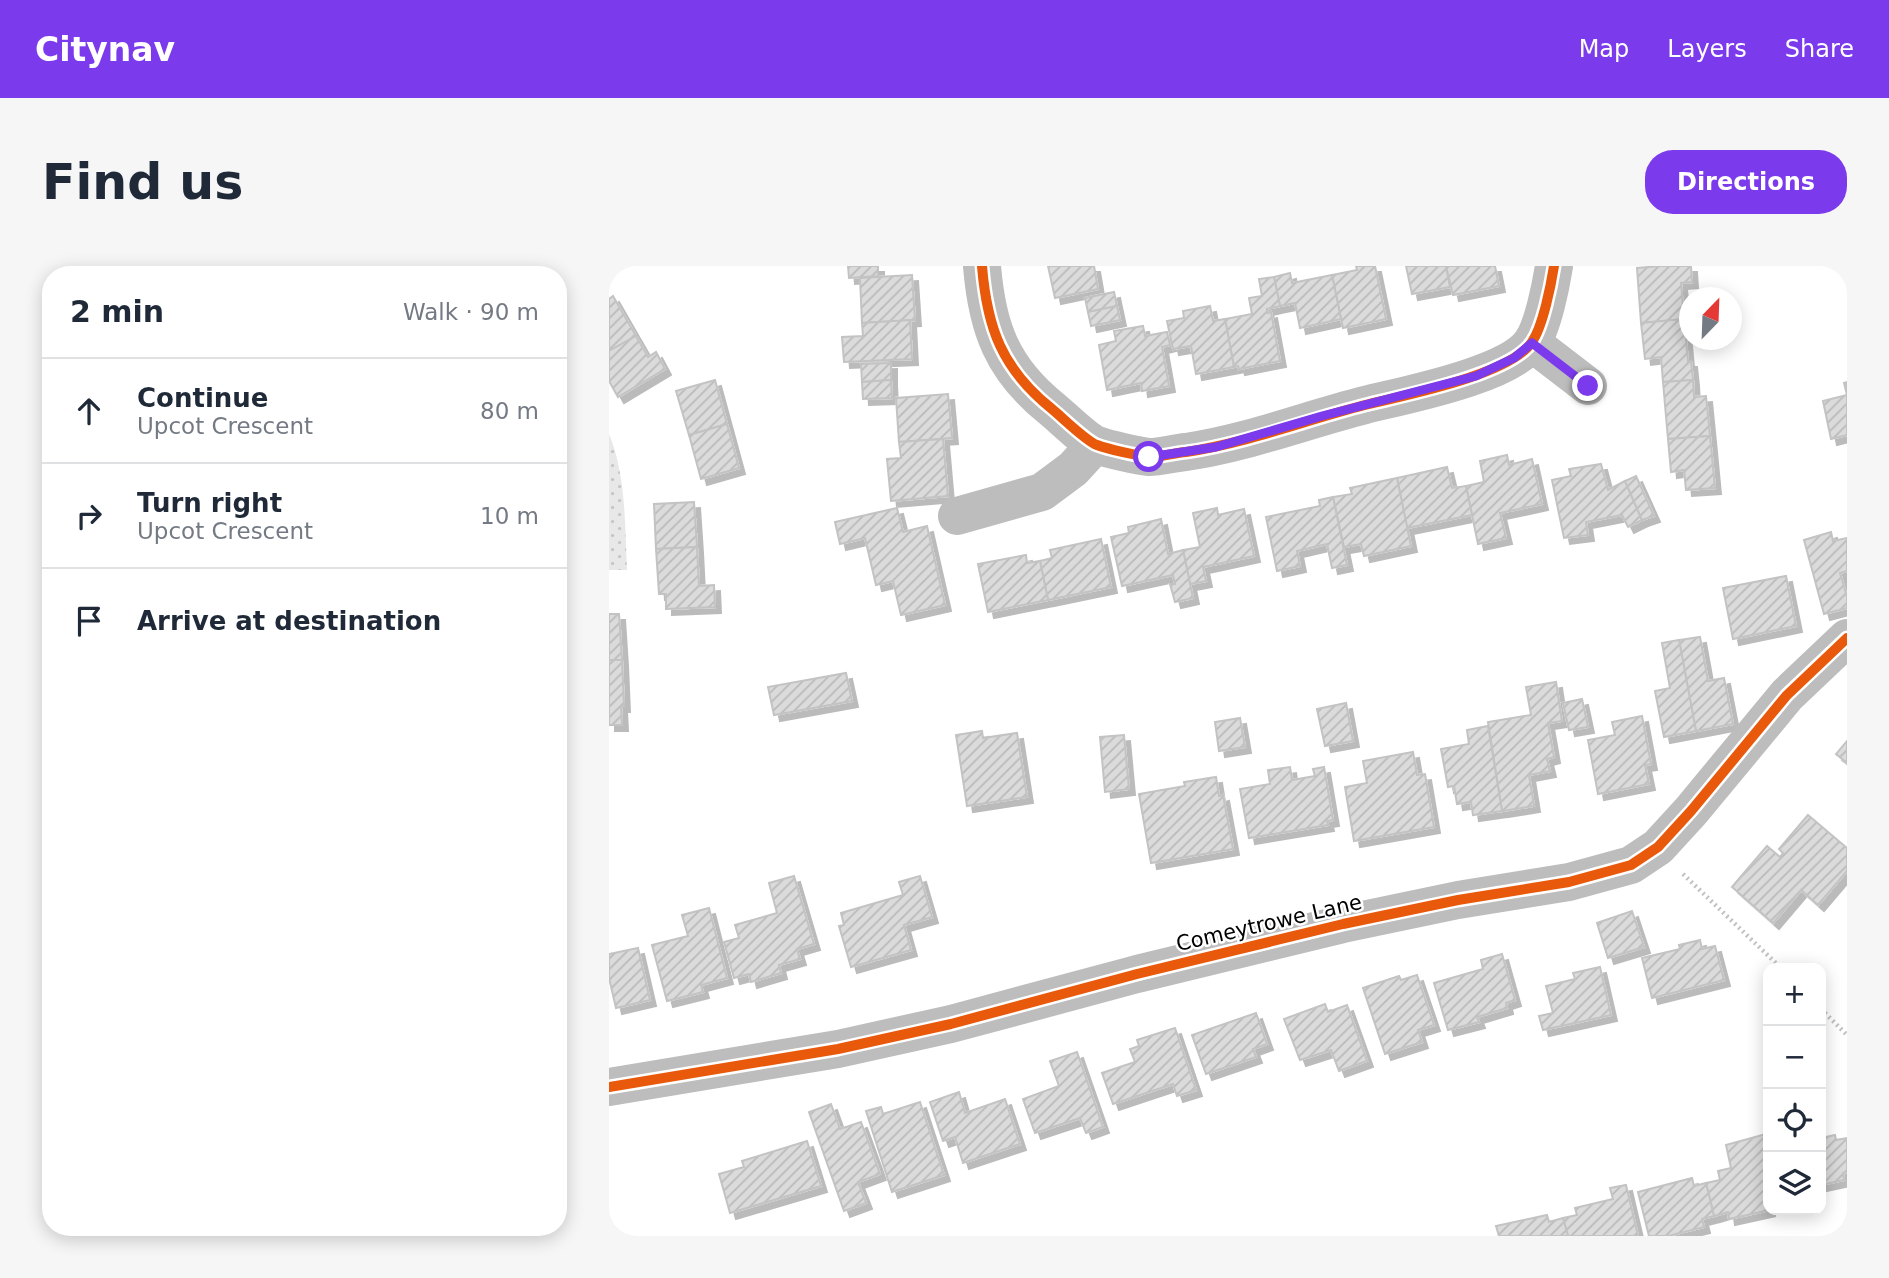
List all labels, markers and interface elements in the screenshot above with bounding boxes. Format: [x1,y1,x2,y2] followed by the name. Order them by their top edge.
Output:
[35,30,175,69] text: Citynav
[1579,35,1629,63] text: Map
[1667,35,1747,63] text: Layers
[1785,35,1854,63] text: Share
[1645,150,1847,214] button: Directions
[42,154,243,211] text: Find us
[1679,287,1742,350] north arrow
[70,294,164,329] text: 2 min
[403,299,539,325] text: Walk · 90 m
[1572,370,1603,401] route end
[137,383,268,413] text: Continue
[70,392,108,430] icon: ahead
[480,398,539,424] text: 80 m
[137,413,313,439] text: Upcot Crescent
[1133,441,1164,472] route start
[137,488,282,518] text: Turn right
[70,497,108,535] icon: right
[480,503,539,529] text: 10 m
[137,518,313,544] text: Upcot Crescent
[70,602,108,640] icon: arrive
[137,606,441,636] text: Arrive at destination
[1174,890,1364,956] street label: Comeytrowe Lane
[1763,963,1826,1215] map controls
[1763,963,1826,1026] button: +
[1763,1026,1826,1089] button: −
[1763,1089,1826,1152] button: locate
[1763,1152,1826,1215] button: layers

